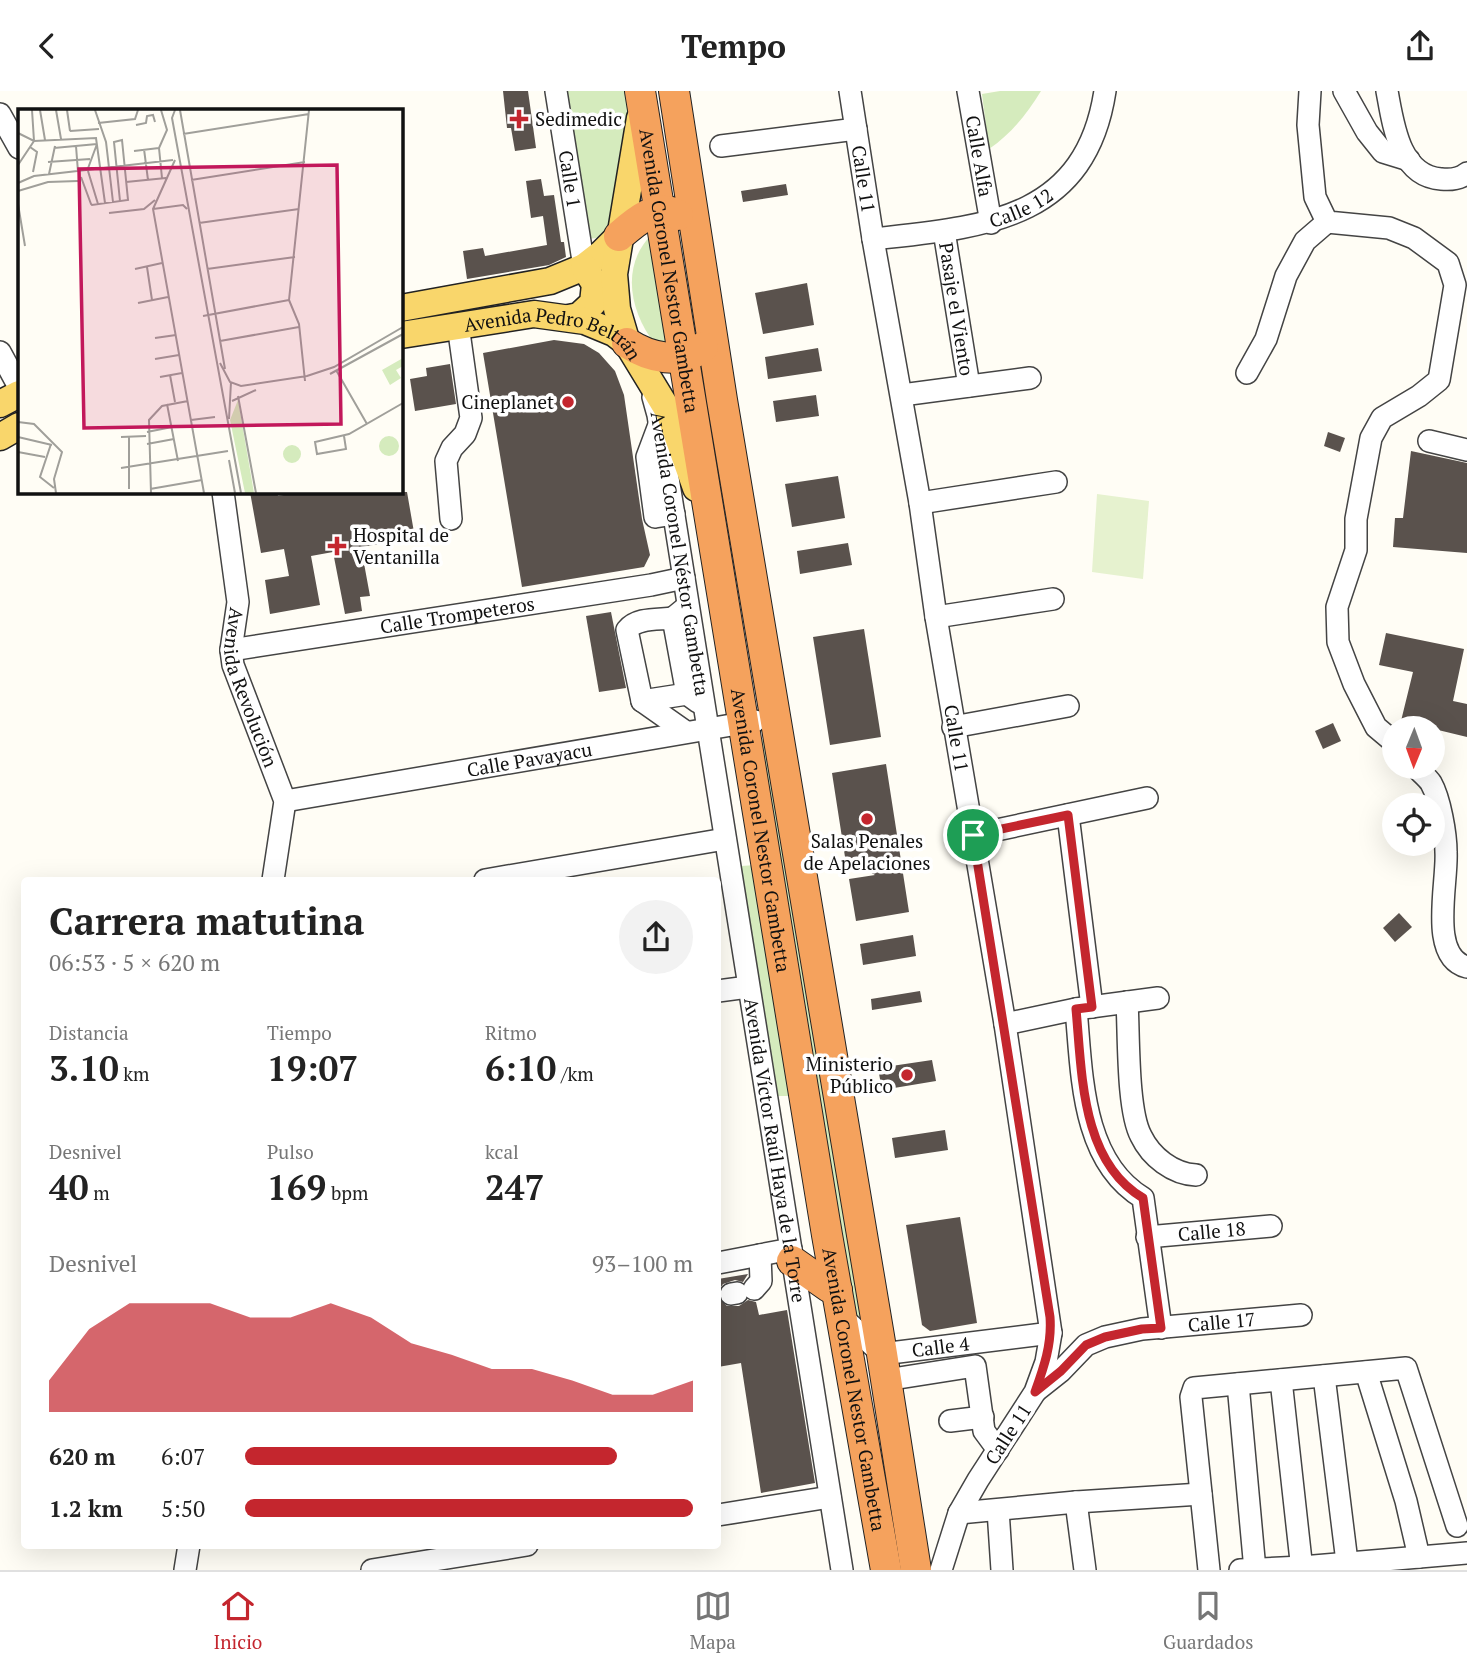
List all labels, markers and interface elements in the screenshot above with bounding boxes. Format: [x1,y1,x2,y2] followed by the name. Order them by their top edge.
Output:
[681,25,786,67] text: Tempo
[28,27,66,65] icon: back
[1401,27,1439,65] icon: share
[535,106,622,131] place label: Sedimedic
[18,109,402,493] inset map
[509,109,529,129] marker: Sedimedic
[960,113,999,199] street label: Calle Alfa
[634,127,705,415] street label: Avenida Coronel Nestor Gambetta
[847,143,882,214] street label: Calle 11
[554,148,587,209] street label: Calle 1
[986,182,1058,233] street label: Calle 12
[934,240,980,378] street label: Pasaje el Viento
[462,301,647,365] street label: Avenida Pedro Beltrán
[461,389,554,414] place label: Cineplanet
[560,394,576,410] marker: Cineplanet
[646,410,716,698] street label: Avenida Coronel Néstor Gambetta
[353,522,449,569] place label: Hospital de Ventanilla
[327,536,347,556] marker: Hospital de Ventanilla
[378,590,536,639] street label: Calle Trompeteros
[219,606,284,771] street label: Avenida Revolución
[726,686,797,974] street label: Avenida Coronel Nestor Gambetta
[939,703,975,774] street label: Calle 11
[1382,716,1446,779] north arrow
[1382,716,1445,856] map controls
[465,736,594,782] street label: Calle Pavayacu
[1382,793,1445,856] button: locate
[943,805,1003,865] pin
[859,811,875,827] marker: Salas Penales de Apelaciones
[954,816,992,854] icon: arrive
[803,828,931,875] place label: Salas Penales de Apelaciones
[49,896,364,946] text: Carrera matutina
[619,900,693,974] button: share
[49,947,220,978] text: 06:53 · 5 × 620 m
[739,996,812,1304] street label: Avenida Víctor Raúl Haya de la Torre
[49,1020,129,1045] text: Distancia
[267,1020,332,1045] text: Tiempo
[485,1020,537,1045] text: Ritmo
[49,1045,119,1091] text: 3.10
[267,1045,358,1091] text: 19:07
[485,1045,556,1091] text: 6:10
[805,1051,893,1098] place label: Ministerio Público
[119,1061,150,1086] text: km
[556,1061,594,1086] text: /km
[899,1067,915,1083] marker: Ministerio Público
[49,1139,122,1164] text: Desnivel
[267,1139,314,1164] text: Pulso
[485,1139,519,1164] text: kcal
[49,1164,89,1210] text: 40
[267,1164,326,1210] text: 169
[485,1164,544,1210] text: 247
[89,1180,110,1205] text: m
[326,1180,368,1205] text: bpm
[1177,1215,1247,1246] street label: Calle 18
[817,1246,892,1534] street label: Avenida Coronel Nestor Gambetta
[49,1248,137,1279] text: Desnivel
[592,1248,693,1279] text: 93–100 m
[1187,1306,1256,1337] street label: Calle 17
[910,1330,971,1362] street label: Calle 4
[979,1399,1037,1469] street label: Calle 11
[49,1441,115,1472] text: 620 m
[161,1441,205,1472] text: 6:07
[49,1493,123,1524] text: 1.2 km
[161,1493,205,1524] text: 5:50
[214,1587,262,1654] tab: Inicio
[690,1587,736,1654] tab: Mapa
[1163,1587,1253,1654] tab: Guardados

